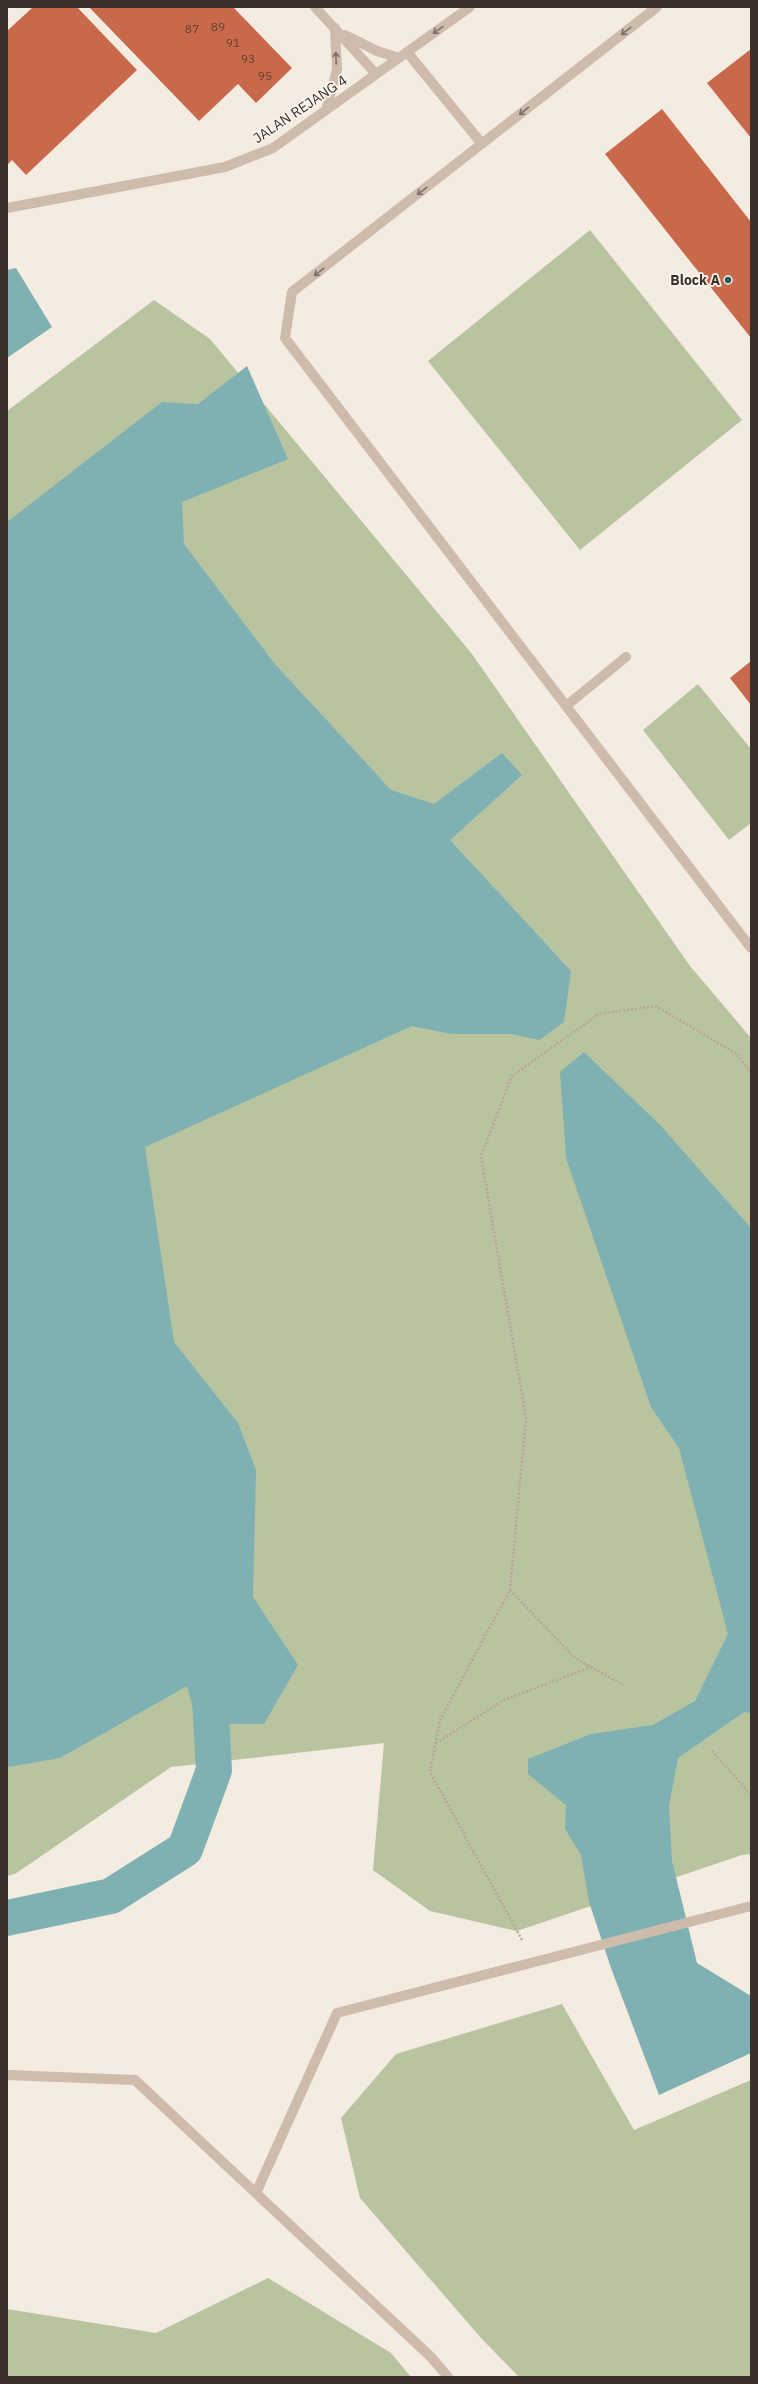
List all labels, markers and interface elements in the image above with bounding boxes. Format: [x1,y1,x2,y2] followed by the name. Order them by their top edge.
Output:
[211,19,225,34] house number: 89
[185,21,199,36] house number: 87
[433,26,444,34] one-way arrow
[621,27,632,35] one-way arrow
[226,35,240,50] house number: 91
[241,51,255,66] house number: 93
[332,52,340,65] one-way arrow
[258,68,272,83] house number: 95
[249,71,351,147] street label: JALAN REJANG 4
[518,107,529,115] one-way arrow
[416,187,427,196] one-way arrow
[314,267,325,276] one-way arrow
[670,271,720,289] place label: Block A
[723,275,733,285] marker: Block A

